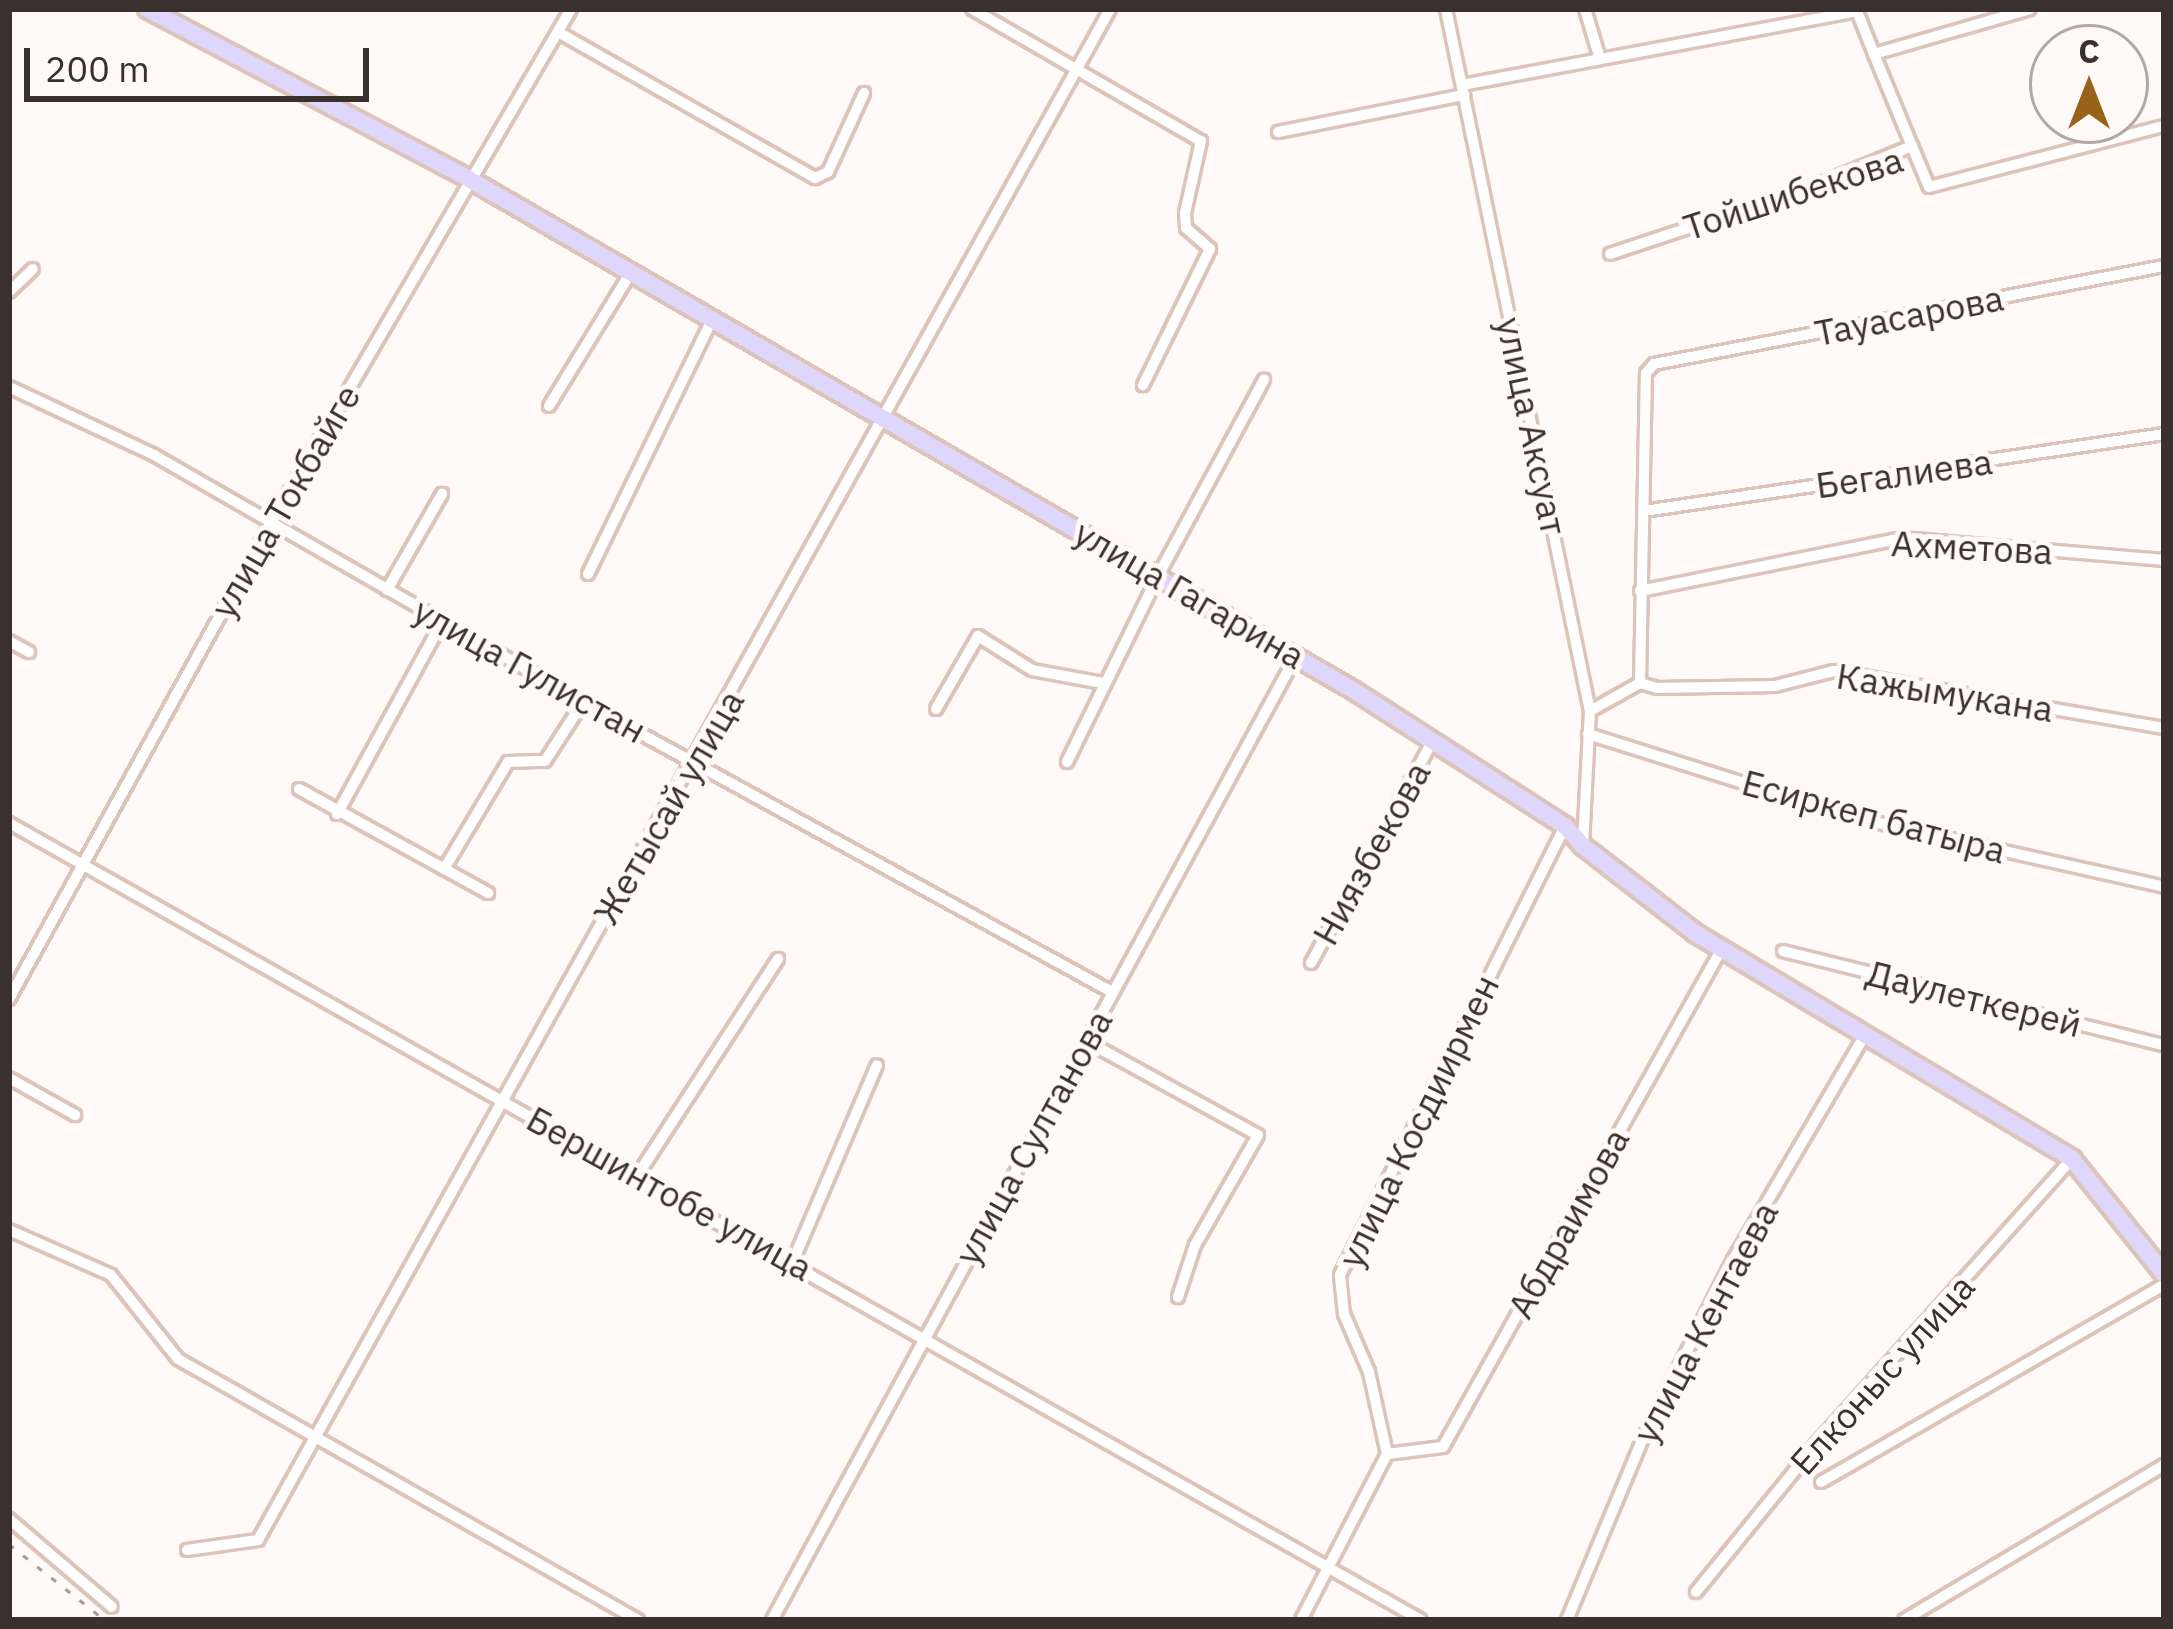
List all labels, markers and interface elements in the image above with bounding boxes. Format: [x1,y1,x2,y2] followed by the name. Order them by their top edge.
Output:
[30,24,375,98] scale bar
[2029,24,2149,144] north arrow
[2078,29,2100,72] text: С
[45,45,150,92] text: 200 m
[1678,137,1908,249] street label: Тойшибекова
[1811,276,2007,354] street label: Тауасарова
[1488,313,1576,539] street label: улица Аксуат
[201,377,369,625] street label: улица Токбайге
[1813,439,1995,507] street label: Бегалиева
[1067,511,1313,677] street label: улица Гагарина
[1890,521,2054,573] street label: Ахметова
[406,588,654,752] street label: улица Гулистан
[1834,654,2056,730] street label: Кажымукана
[583,682,753,932] street label: Жетысай улица
[1303,754,1439,952] street label: Ниязбекова
[1738,760,2010,872] street label: Есиркеп батыра
[1862,950,2086,1046] street label: Даулеткерей
[1328,968,1508,1274] street label: улица Косдиирмен
[945,1002,1121,1272] street label: улица Султанова
[520,1097,820,1289] street label: Бершинтобе улица
[1498,1121,1638,1325] street label: Абдраимова
[1623,1194,1787,1450] street label: улица Кентаева
[1781,1265,1983,1483] street label: Елконыс улица

